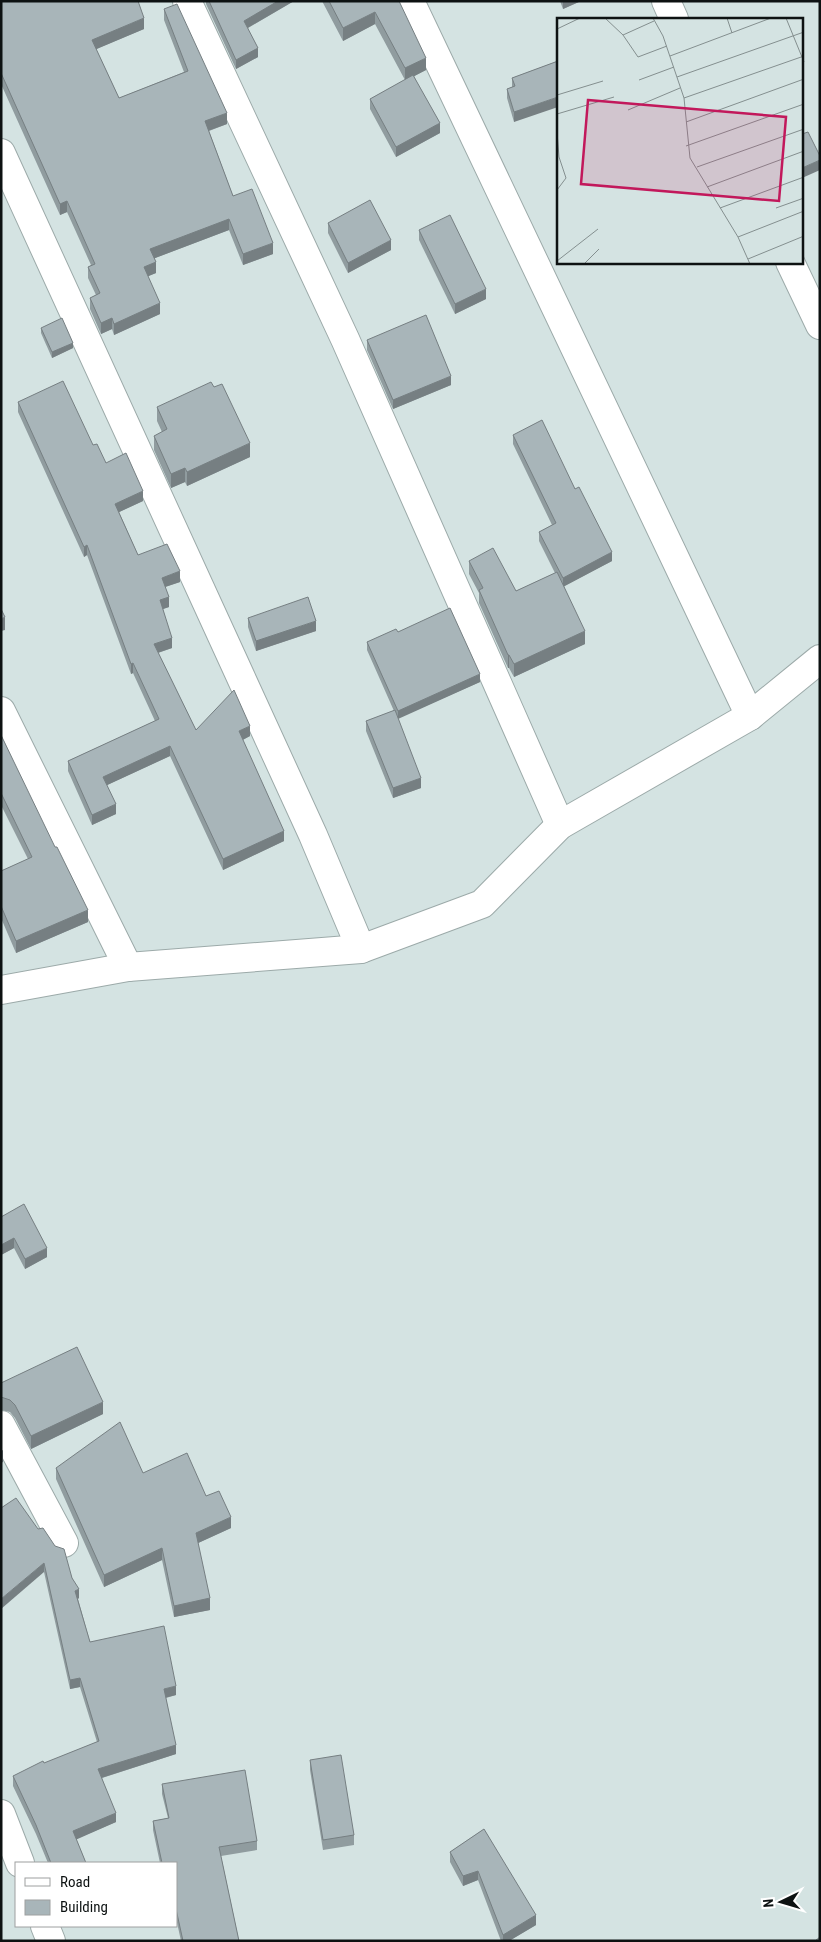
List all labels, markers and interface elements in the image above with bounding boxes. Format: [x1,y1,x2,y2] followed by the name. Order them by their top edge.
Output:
[557,18,804,264] inset map
[15,1862,178,1927] legend
[60,1873,90,1891] text: Road
[756,1877,806,1927] north arrow
[60,1898,108,1916] text: Building
[760,1898,776,1908] text: N

